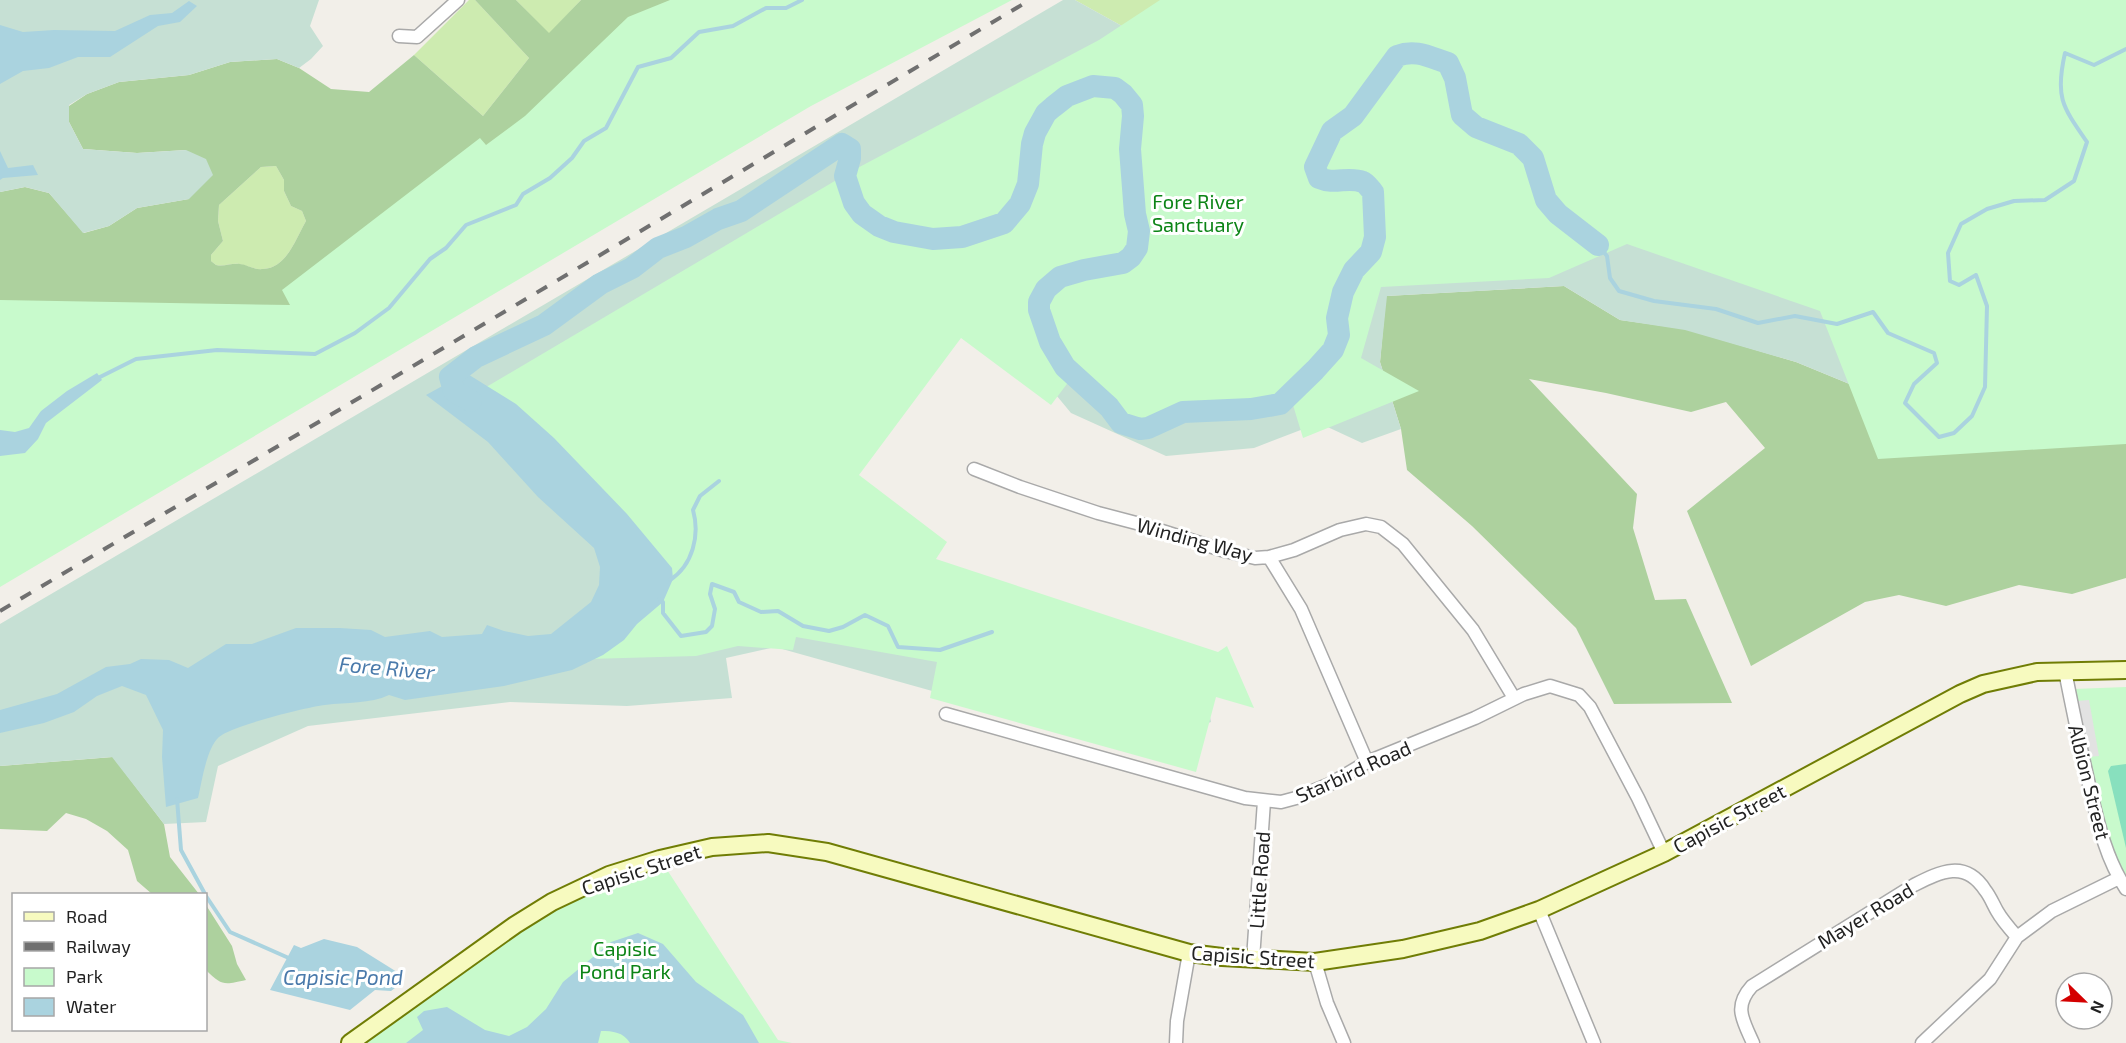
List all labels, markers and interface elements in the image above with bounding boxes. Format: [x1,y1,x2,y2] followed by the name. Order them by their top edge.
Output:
[1152,189,1245,236] park label: Fore River Sanctuary
[1134,512,1256,566] street label: Winding Way
[338,650,436,684] water label: Fore River
[2064,722,2116,842] street label: Albion Street
[1292,735,1414,807] street label: Starbird Road
[1669,778,1790,858] street label: Capisic Street
[1244,830,1274,930] street label: Little Road
[578,838,704,900] street label: Capisic Street
[1813,877,1917,953] street label: Mayer Road
[12,893,207,1031] legend
[66,905,107,927] text: Road
[66,935,131,957] text: Railway
[579,936,671,983] park label: Capisic Pond Park
[1190,940,1316,972] street label: Capisic Street
[283,964,403,989] water label: Capisic Pond
[66,965,103,987] text: Park
[2054,971,2114,1031] north arrow
[66,995,116,1017] text: Water
[2087,998,2109,1016] text: N

